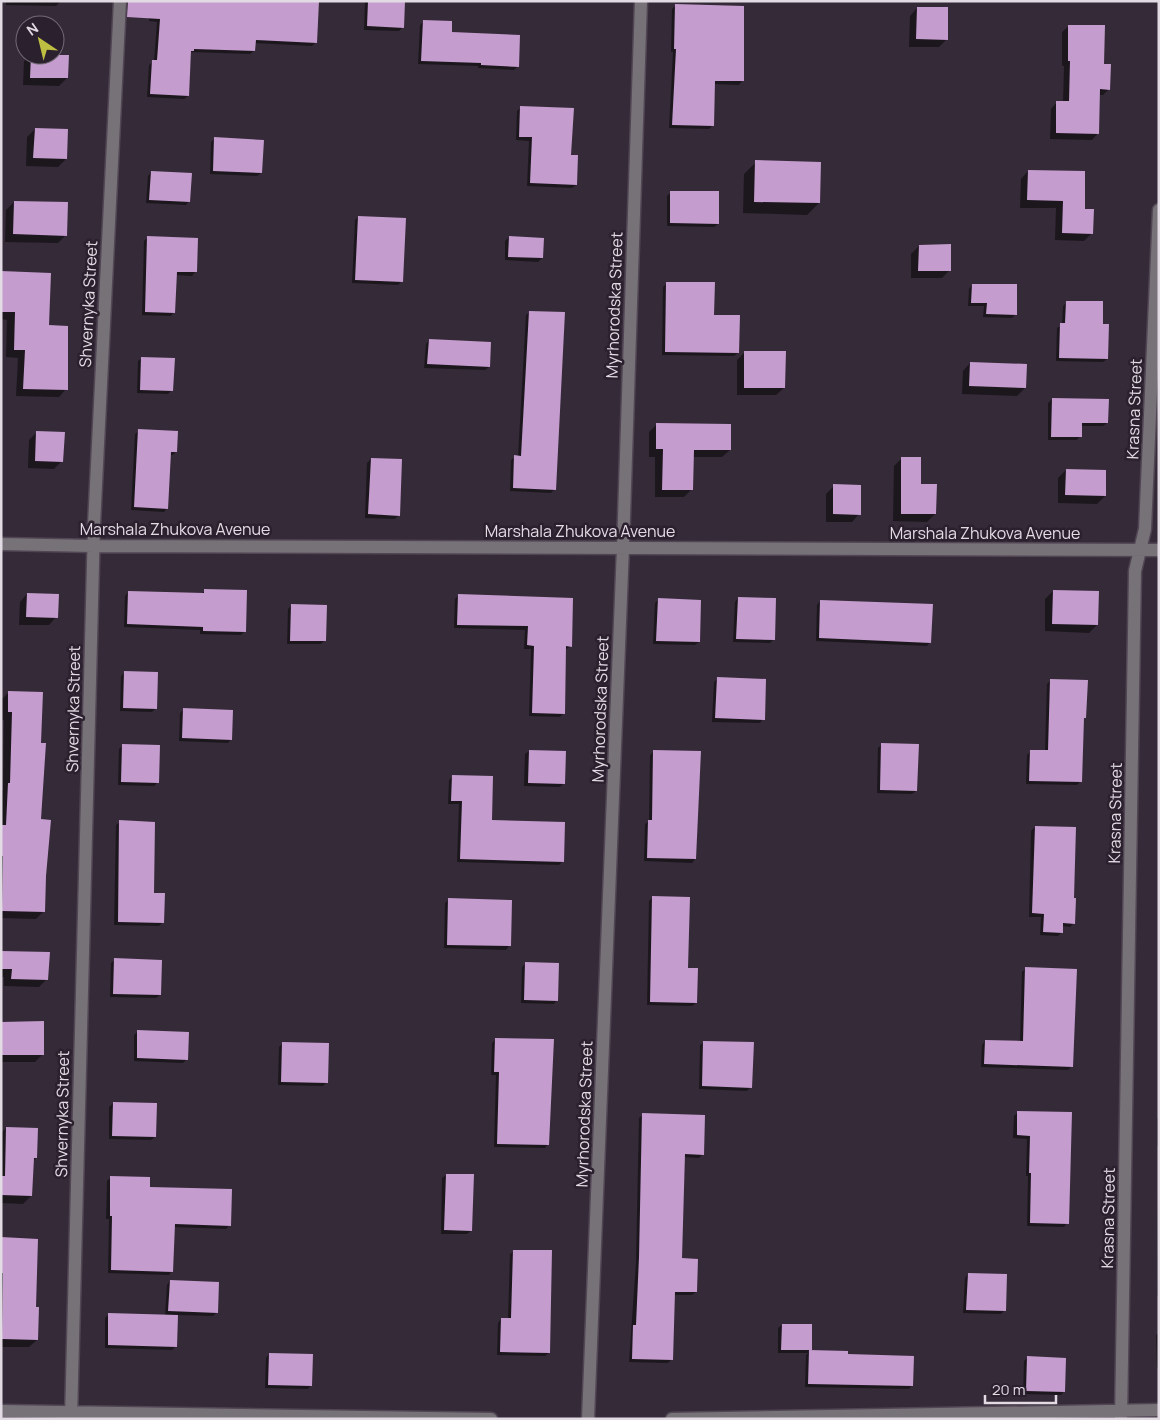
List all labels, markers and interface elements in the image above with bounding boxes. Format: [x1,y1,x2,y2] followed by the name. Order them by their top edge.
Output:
[15,15,65,65] north arrow
[23,18,42,40] text: N
[600,231,628,379] street label: Myrhorodska Street
[74,240,102,368] street label: Shvernyka Street
[1121,358,1147,460] street label: Krasna Street
[80,518,270,540] street label: Marshala Zhukova Avenue
[485,520,675,542] street label: Marshala Zhukova Avenue
[890,522,1080,544] street label: Marshala Zhukova Avenue
[586,635,614,783] street label: Myrhorodska Street
[61,645,85,773] street label: Shvernyka Street
[1103,762,1127,864] street label: Krasna Street
[570,1040,598,1188] street label: Myrhorodska Street
[50,1050,74,1178] street label: Shvernyka Street
[1096,1167,1120,1269] street label: Krasna Street
[985,1372,1056,1404] scale bar
[992,1379,1025,1400] text: 20 m

